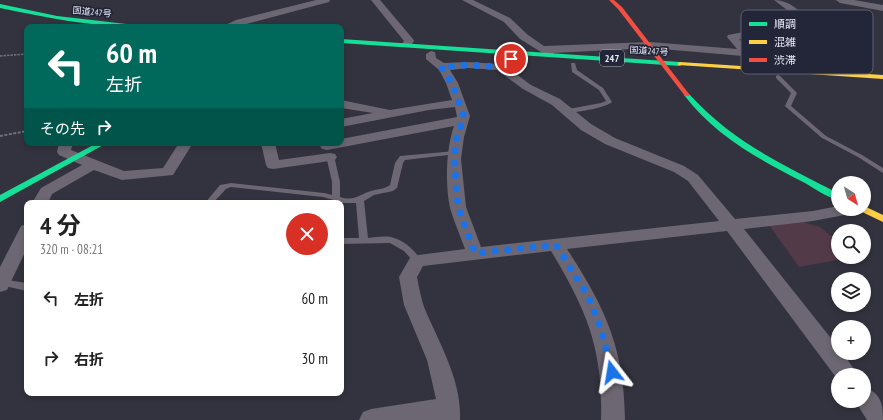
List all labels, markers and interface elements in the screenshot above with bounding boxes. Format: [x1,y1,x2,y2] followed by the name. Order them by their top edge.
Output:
[72,4,112,19] street label: 国道247号
[741,10,873,74] legend
[774,17,796,31] text: 順調
[106,34,157,71] text: 60 m
[774,35,796,49] text: 混雑
[40,40,92,92] icon: left
[494,42,528,76] pin
[629,44,669,57] street label: 国道247号
[500,48,522,70] icon: arrive
[600,50,624,66] road number: 247
[774,53,796,67] text: 渋滞
[106,73,142,96] text: 左折
[93,116,115,138] icon: right
[40,119,85,138] text: その先
[831,176,871,216] north arrow
[831,176,871,408] map controls
[40,210,80,241] text: 4 分
[286,213,328,255] button: close
[831,224,871,264] button: search
[40,241,103,258] text: 320 m · 08:21
[831,272,871,312] button: layers
[40,287,62,309] icon: left
[302,289,328,308] text: 60 m
[74,290,104,309] text: 左折
[831,320,871,360] button: +
[40,347,62,369] icon: right
[302,349,328,368] text: 30 m
[74,350,104,369] text: 右折
[591,351,633,393] position arrow
[831,368,871,408] button: −

